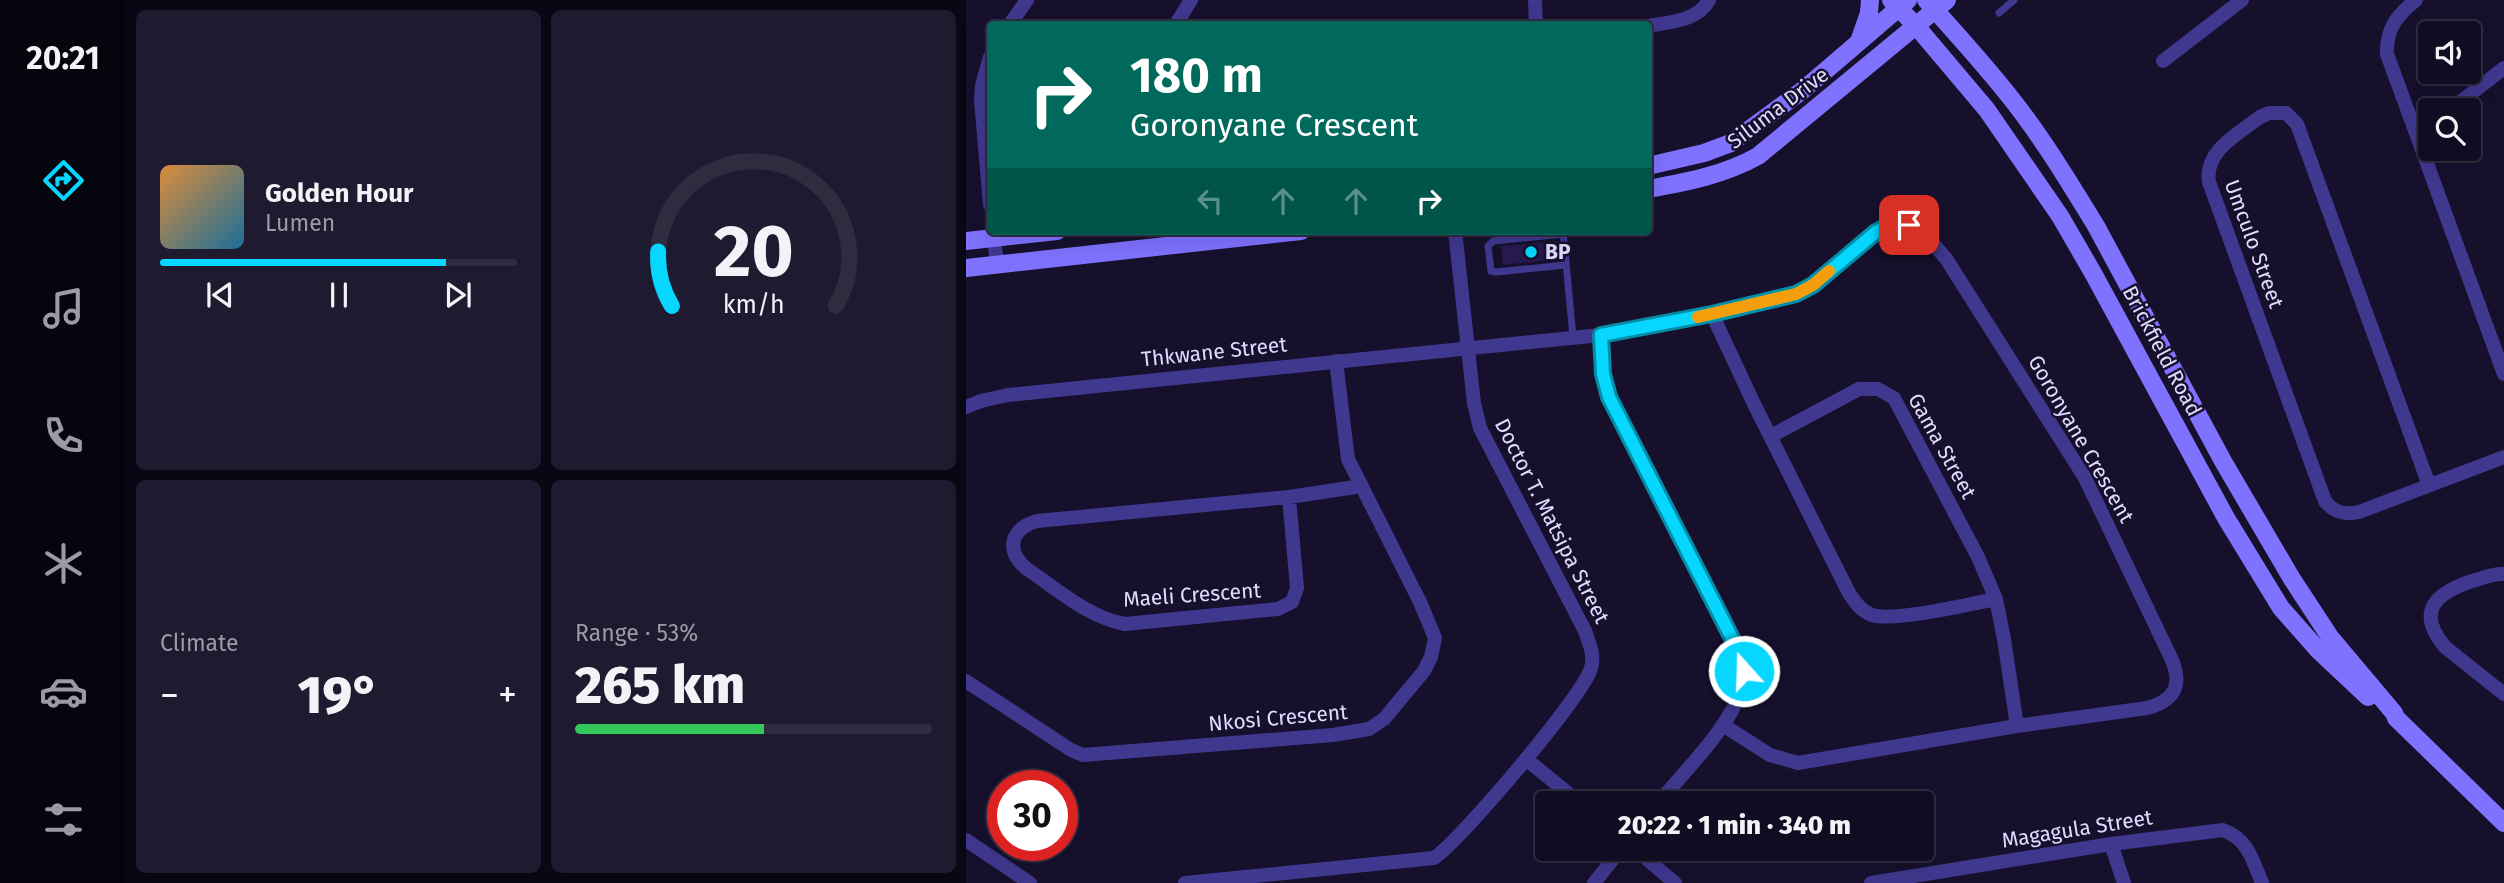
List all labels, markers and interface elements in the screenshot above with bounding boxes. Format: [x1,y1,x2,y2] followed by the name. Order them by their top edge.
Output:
[2418,21,2481,161] map controls
[2418,21,2481,84] button: sound
[26,39,100,77] text: 20:21
[1130,46,1263,105] text: 180 m
[1015,49,1106,140] icon: right
[1722,62,1834,154] street label: Siluma Drive
[2418,98,2481,161] button: search
[1130,106,1418,144] text: Goronyane Crescent
[39,156,88,205] icon: directions
[2219,176,2289,312] street label: Umculo Street
[265,178,413,209] text: Golden Hour
[1191,182,1229,220] icon: left
[1264,182,1302,220] icon: ahead
[1337,182,1375,220] icon: ahead
[1410,182,1448,220] icon: right
[1879,195,1939,255] pin
[1890,206,1928,244] icon: arrive
[713,208,794,295] text: 20
[265,209,335,237] text: Lumen
[1545,239,1571,265] place label: BP
[1523,244,1539,260] marker: BP
[201,276,239,314] icon: previous
[320,276,358,314] icon: pause
[439,276,477,314] icon: next
[2117,281,2207,421] street label: Brickfield Road
[39,284,88,333] icon: music
[723,290,784,320] text: km/h
[1140,331,1289,373] street label: Thkwane Street
[2022,351,2140,528] street label: Goronyane Crescent
[1902,389,1982,504] street label: Gama Street
[39,411,88,460] icon: phone
[1489,414,1615,628] street label: Doctor T. Matsipa Street
[39,539,88,588] icon: climate
[1122,577,1262,613] street label: Maeli Crescent
[575,619,698,647] text: Range · 53%
[160,629,239,657] text: Climate
[1707,634,1781,708] position arrow
[575,654,745,717] text: 265 km
[298,664,379,727] text: 19°
[39,667,88,716] icon: car
[160,672,179,718] text: −
[498,672,517,718] text: +
[1207,699,1349,737] street label: Nkosi Crescent
[987,770,1078,861] speed limit sign: 30
[39,795,88,844] icon: filters
[2000,804,2155,854] street label: Magagula Street
[1618,810,1851,841] text: 20:22 · 1 min · 340 m

